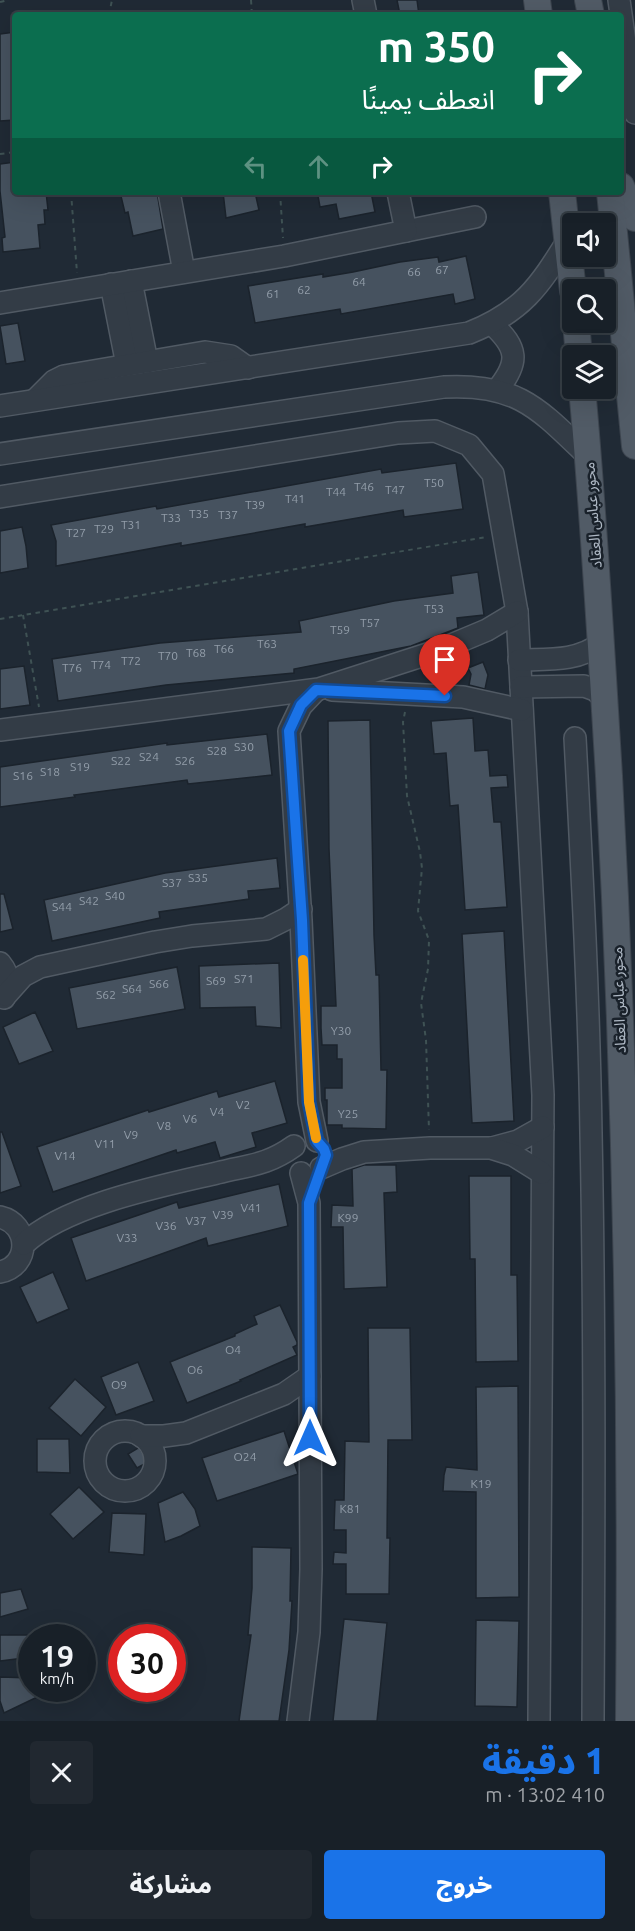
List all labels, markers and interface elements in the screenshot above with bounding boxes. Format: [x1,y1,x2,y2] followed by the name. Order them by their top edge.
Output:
[378,23,495,70] text: 350 m
[516,36,594,114] icon: right
[361,84,495,114] text: انعطف يمينًا
[239,150,272,183] icon: left
[302,150,335,183] icon: ahead
[365,150,398,183] icon: right
[562,213,616,399] map controls
[562,213,616,267] button: sound
[435,263,449,276] house number: 67
[407,265,421,278] house number: 66
[352,275,366,288] house number: 64
[562,279,616,333] button: search
[297,283,311,296] house number: 62
[266,287,280,300] house number: 61
[562,345,616,399] button: layers
[580,461,606,569] street label: محور عباس العقاد
[424,476,444,489] house number: T50
[354,480,374,493] house number: T46
[385,483,405,496] house number: T47
[326,485,346,498] house number: T44
[285,492,305,505] house number: T41
[245,498,265,511] house number: T39
[189,507,209,520] house number: T35
[218,508,238,521] house number: T37
[161,511,181,524] house number: T33
[121,518,141,531] house number: T31
[94,522,114,535] house number: T29
[66,526,86,539] house number: T27
[424,602,444,615] house number: T53
[360,616,380,629] house number: T57
[330,623,350,636] house number: T59
[419,634,470,696] pin
[257,637,277,650] house number: T63
[214,642,234,655] house number: T66
[428,643,461,676] icon: arrive
[186,646,206,659] house number: T68
[158,649,178,662] house number: T70
[121,654,141,667] house number: T72
[91,658,111,671] house number: T74
[62,661,82,674] house number: T76
[234,740,254,753] house number: S30
[207,744,227,757] house number: S28
[139,750,159,763] house number: S24
[111,754,131,767] house number: S22
[175,754,195,767] house number: S26
[70,760,90,773] house number: S19
[40,765,60,778] house number: S18
[13,769,33,782] house number: S16
[188,871,208,884] house number: S35
[162,876,182,889] house number: S37
[105,889,125,902] house number: S40
[79,894,99,907] house number: S42
[52,900,72,913] house number: S44
[608,947,630,1053] street label: محور عباس العقاد
[234,972,254,985] house number: S71
[206,974,226,987] house number: S69
[149,977,169,990] house number: S66
[122,982,142,995] house number: S64
[96,988,116,1001] house number: S62
[331,1024,351,1037] house number: Y30
[236,1098,250,1111] house number: V2
[210,1105,224,1118] house number: V4
[338,1107,358,1120] house number: Y25
[183,1112,197,1125] house number: V6
[157,1119,171,1132] house number: V8
[124,1128,138,1141] house number: V9
[94,1137,116,1150] house number: V11
[54,1149,76,1162] house number: V14
[240,1201,262,1214] house number: V41
[212,1208,234,1221] house number: V39
[338,1211,358,1224] house number: K99
[185,1214,207,1227] house number: V37
[155,1219,177,1232] house number: V36
[116,1231,138,1244] house number: V33
[225,1343,241,1356] house number: O4
[187,1363,203,1376] house number: O6
[111,1378,127,1391] house number: O9
[278,1406,342,1470] position arrow
[234,1450,257,1463] house number: O24
[471,1477,491,1490] house number: K19
[340,1502,360,1515] house number: K81
[108,1624,186,1702] speed limit sign: 30
[40,1639,74,1673] text: 19
[40,1670,74,1687] text: km/h
[482,1740,605,1781] text: 1 دقيقة
[30,1741,93,1804] button: close
[485,1783,605,1806] text: 410 m · 13:02
[30,1850,312,1919] button: مشاركة
[324,1850,605,1919] button: خروج

